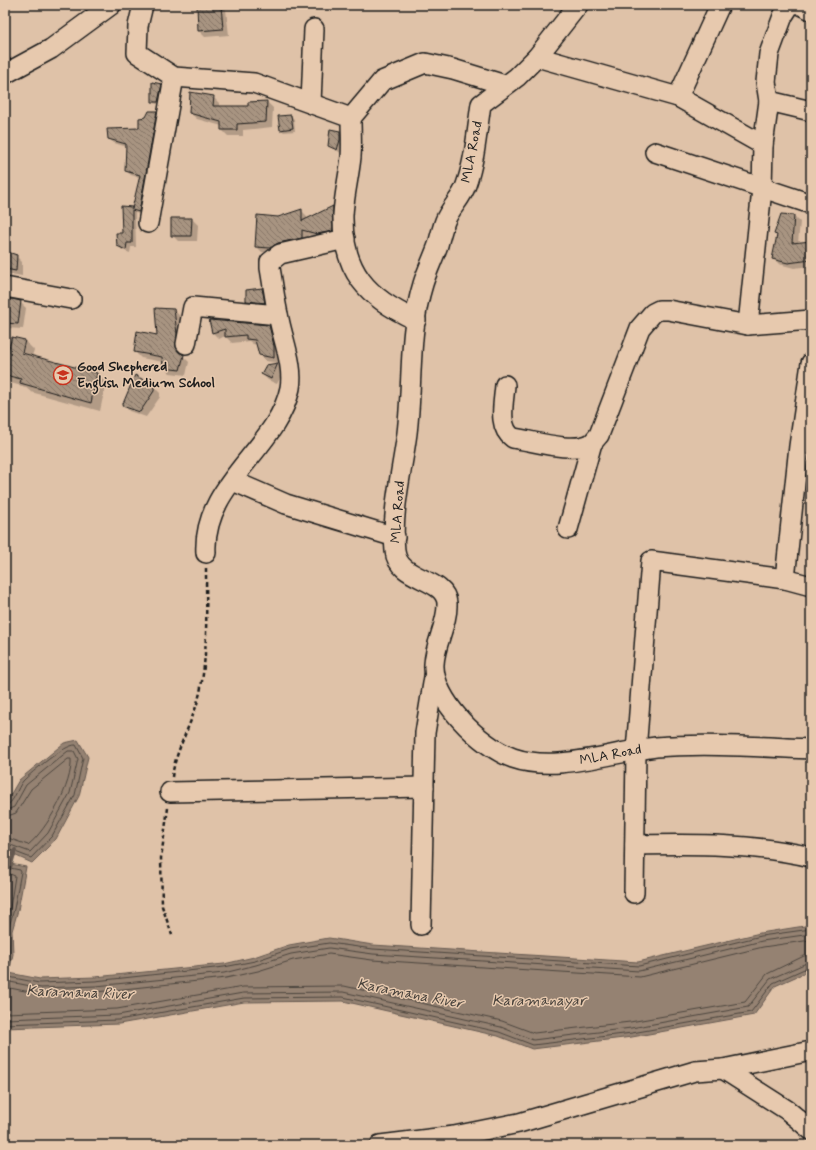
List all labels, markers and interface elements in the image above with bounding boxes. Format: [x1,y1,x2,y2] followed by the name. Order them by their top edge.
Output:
[457,120,487,184] street label: MLA Road
[77,358,215,395] place label: Good Shephered English Medium School
[52,364,74,386] school or university icon: Good Shephered English Medium School
[387,480,409,544] street label: MLA Road
[578,740,643,770] street label: MLA Road
[355,974,466,1014] water label: Karamana River
[26,981,136,1005] water label: Karamana River
[492,991,588,1011] water label: Karamanayar

